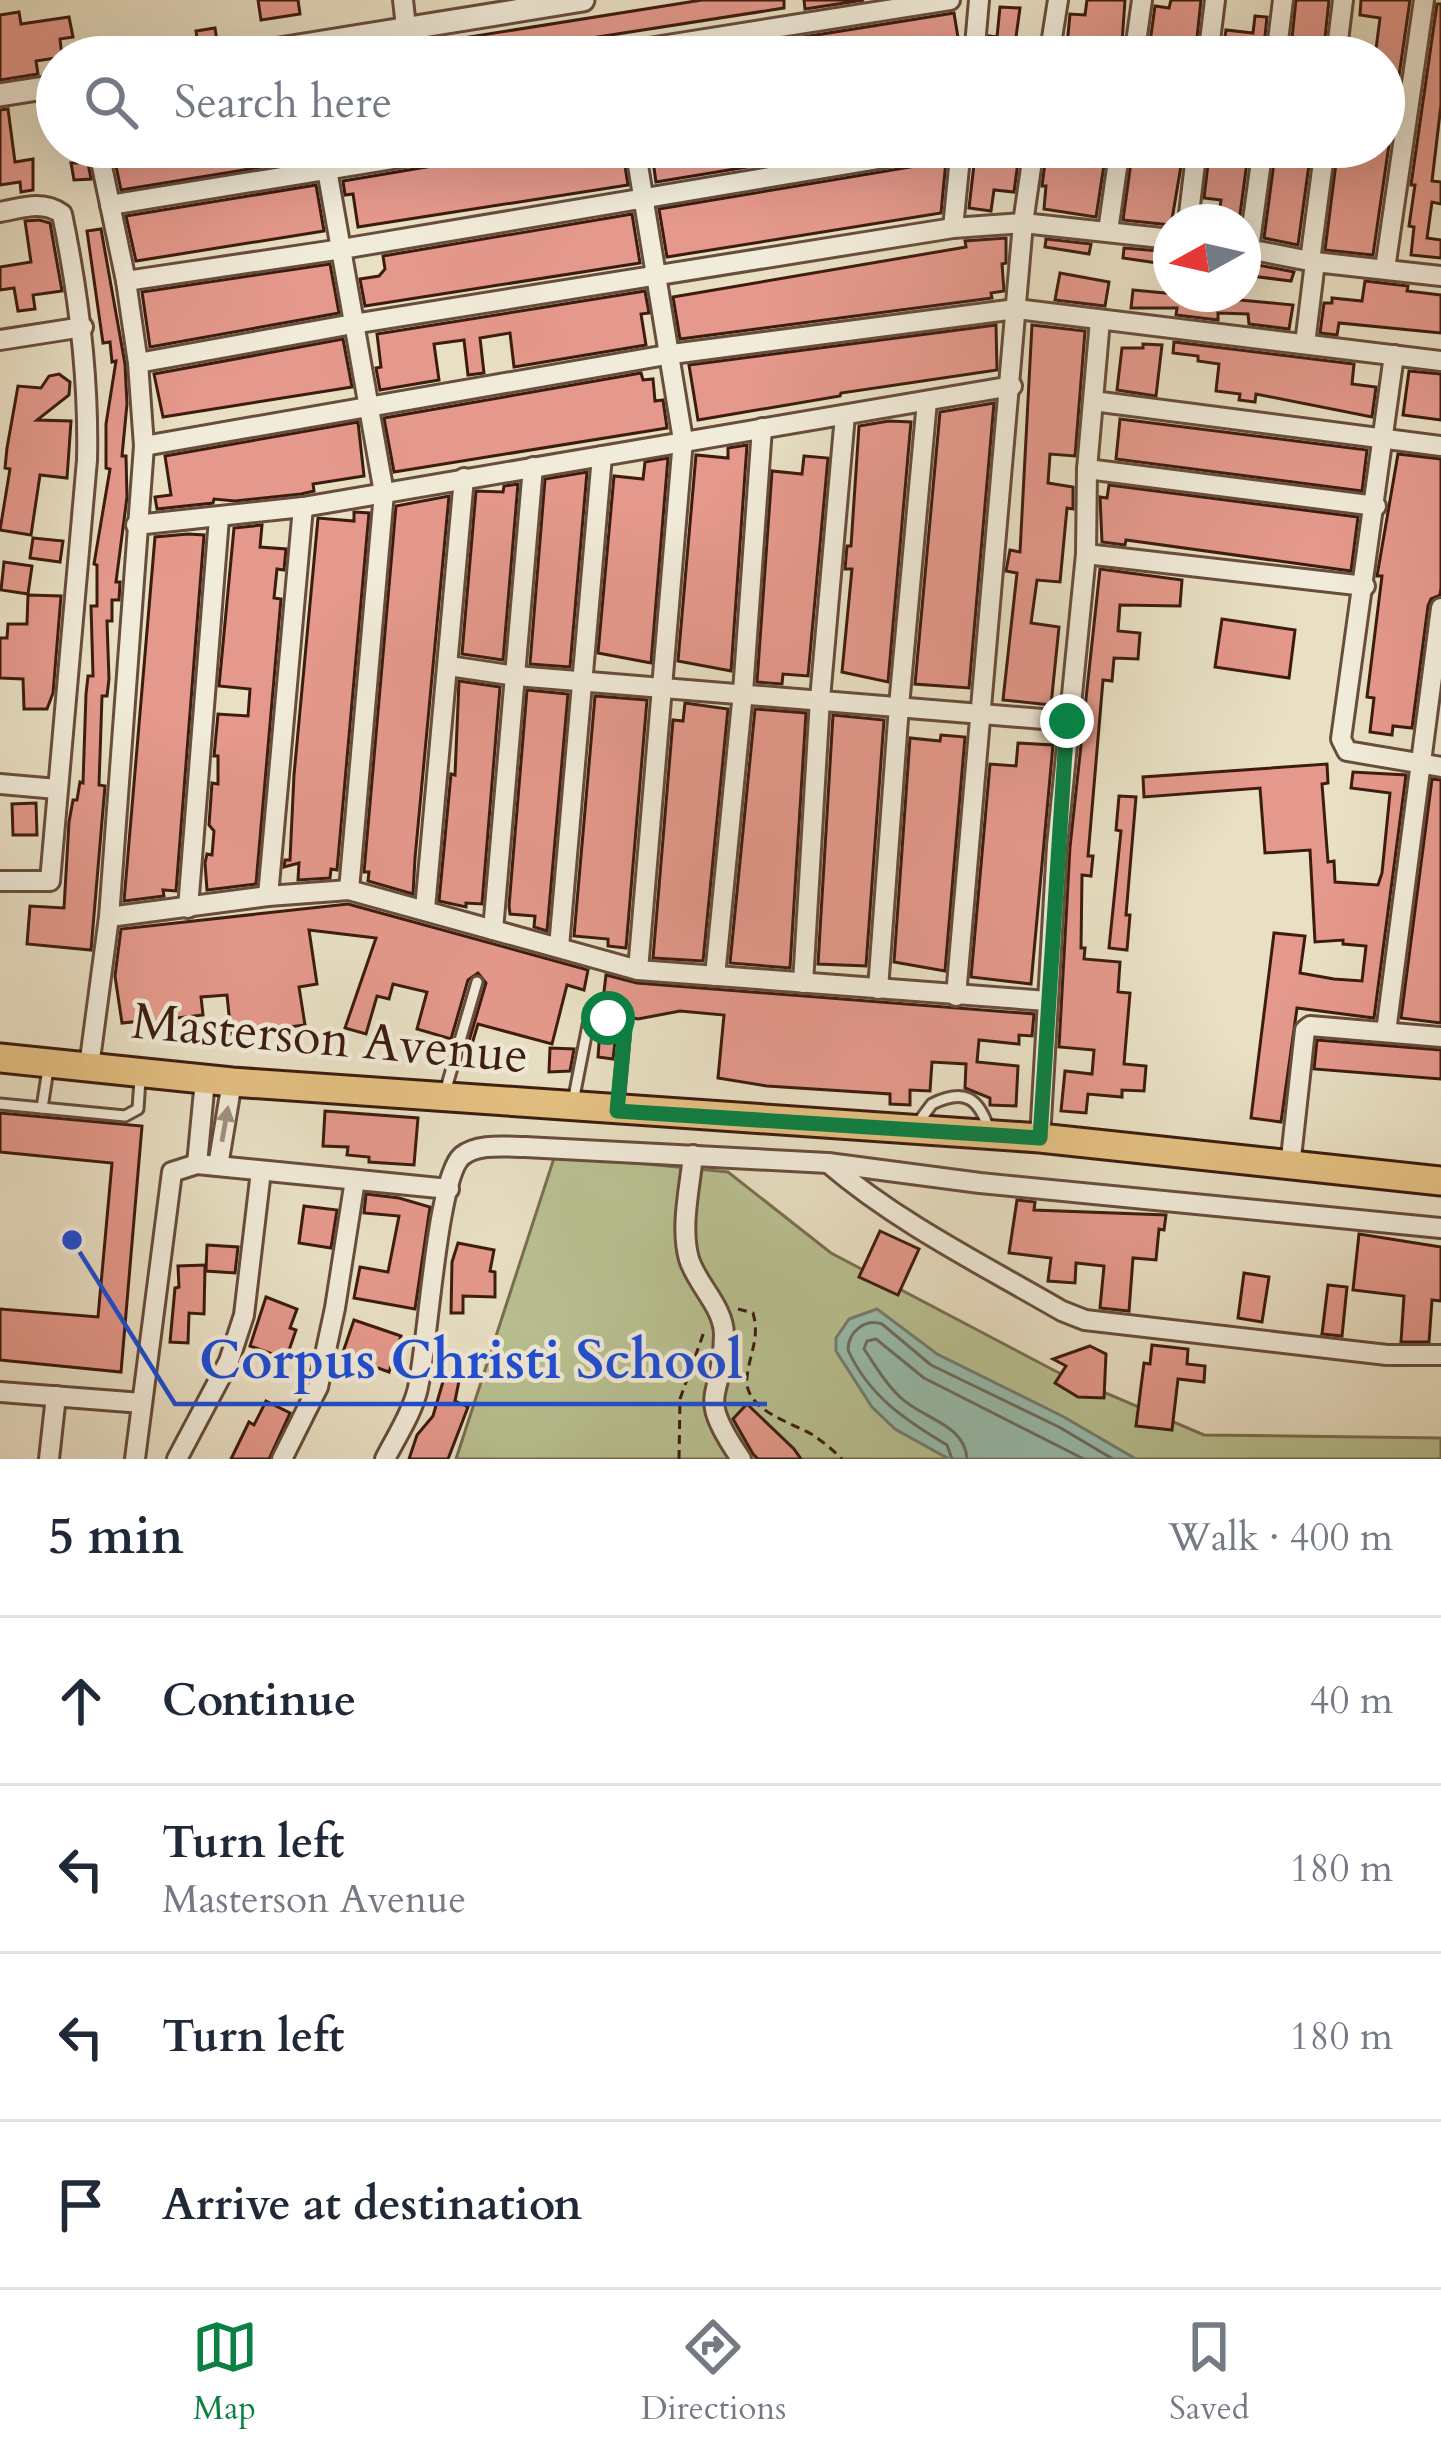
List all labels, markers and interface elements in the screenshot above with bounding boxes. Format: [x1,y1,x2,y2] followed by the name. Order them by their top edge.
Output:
[36,36,1405,168] search box
[78,69,144,135] icon: search
[174,72,392,133] text: Search here
[1153,204,1261,312] north arrow
[1040,694,1094,748] route end
[129,987,531,1091] street label: Masterson Avenue
[581,991,635,1045] route start
[215,1105,234,1142] one-way arrow
[175,1314,767,1404] callout: Corpus Christi School
[199,1325,743,1398] text: Corpus Christi School
[48,1502,184,1572] text: 5 min
[1168,1511,1393,1564] text: Walk · 400 m
[48,1668,114,1734] icon: ahead
[162,1670,356,1731] text: Continue
[1310,1674,1393,1727] text: 40 m
[162,1812,344,1873] text: Turn left
[48,1836,114,1902] icon: left
[1290,1842,1393,1895] text: 180 m
[162,1873,466,1926] text: Masterson Avenue
[48,2004,114,2070] icon: left
[162,2006,344,2067] text: Turn left
[1290,2010,1393,2063] text: 180 m
[48,2172,114,2238] icon: arrive
[162,2174,582,2235] text: Arrive at destination
[192,2314,258,2431] tab: Map
[641,2314,786,2431] tab: Directions
[1169,2314,1249,2431] tab: Saved

